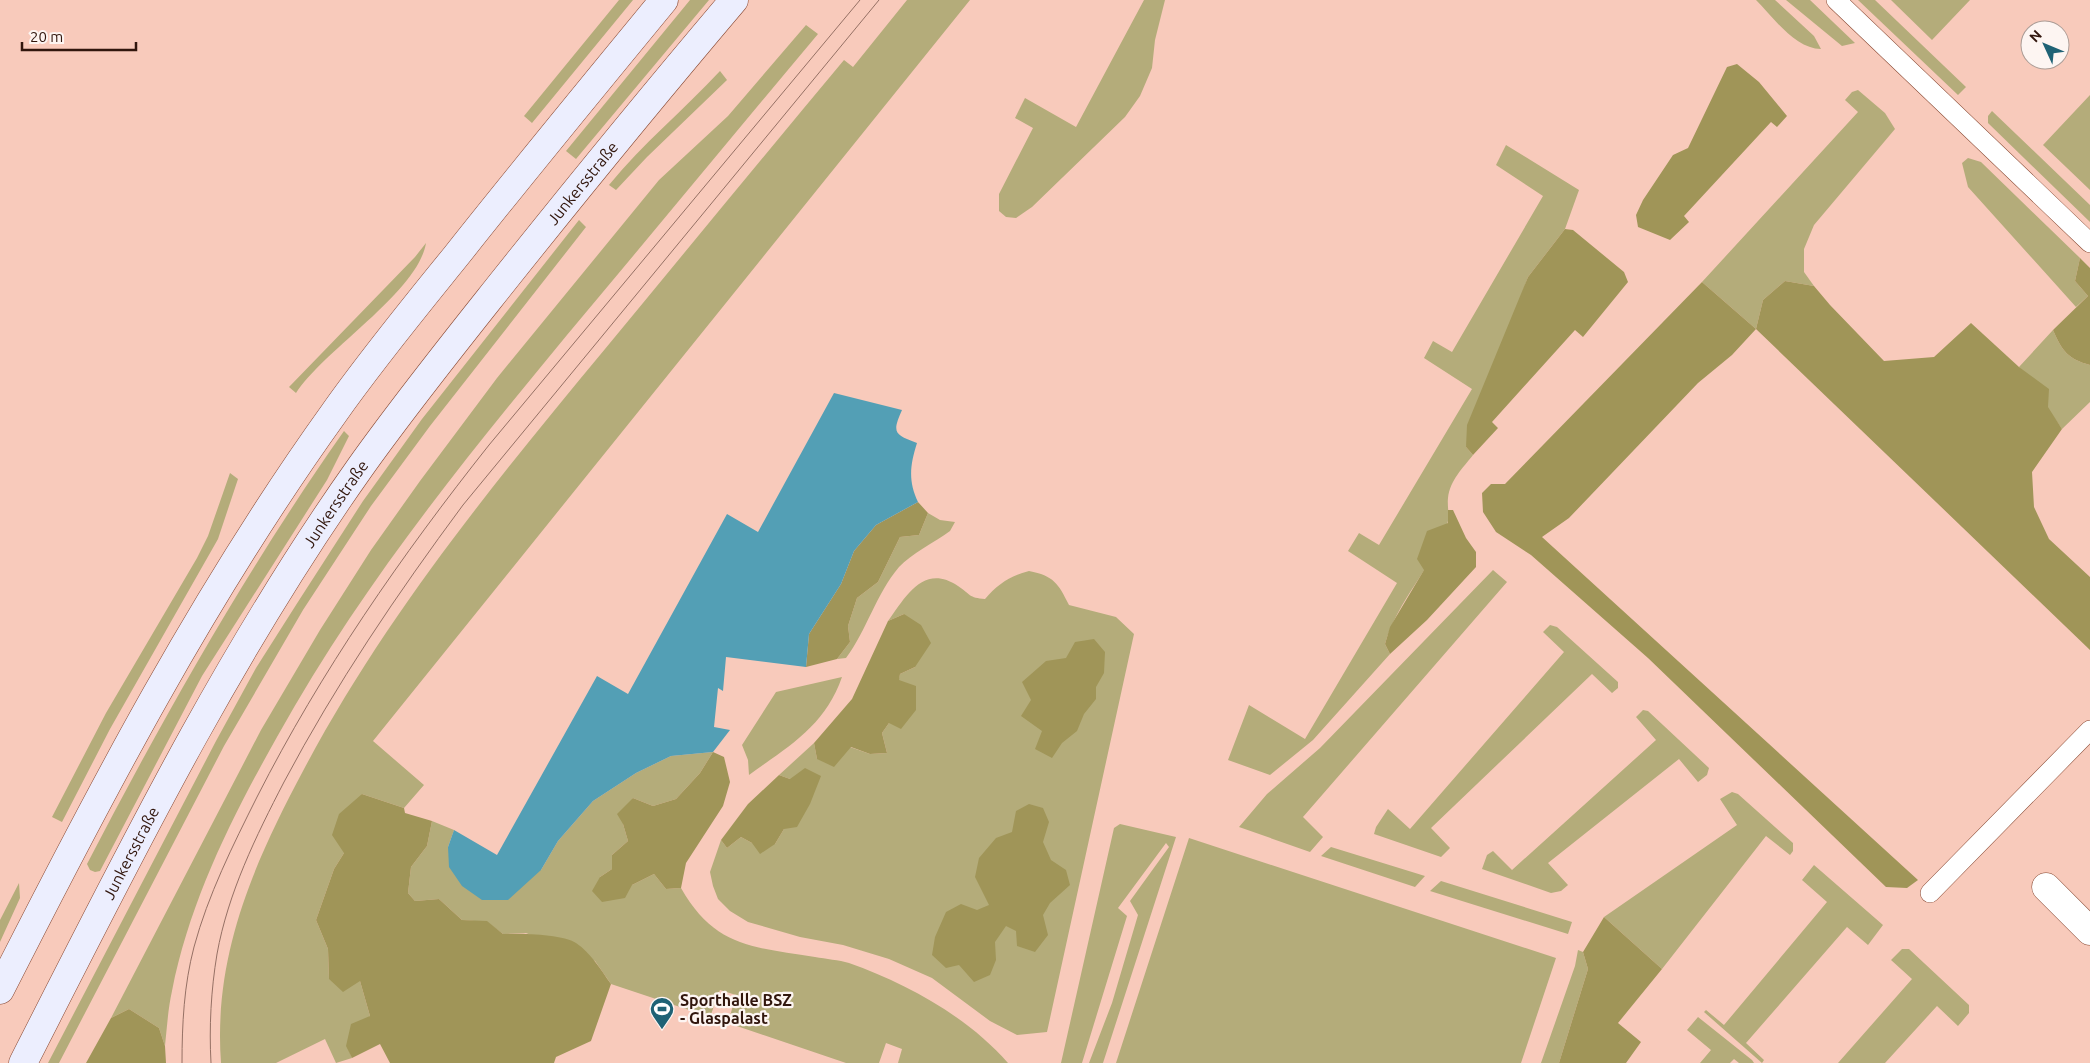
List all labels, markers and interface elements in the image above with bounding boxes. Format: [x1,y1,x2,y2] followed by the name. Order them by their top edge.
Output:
[22,20,136,52] scale bar
[2020,20,2070,70] north arrow
[2026,27,2045,45] text: N
[30,28,63,45] text: 20 m
[543,138,621,228] street label: Junkersstraße
[299,457,371,551] street label: Junkersstraße
[99,804,162,902] street label: Junkersstraße
[680,991,792,1027] place label: Sporthalle BSZ - Glaspalast
[649,996,675,1030] sports icon: Sporthalle BSZ - Glaspalast

